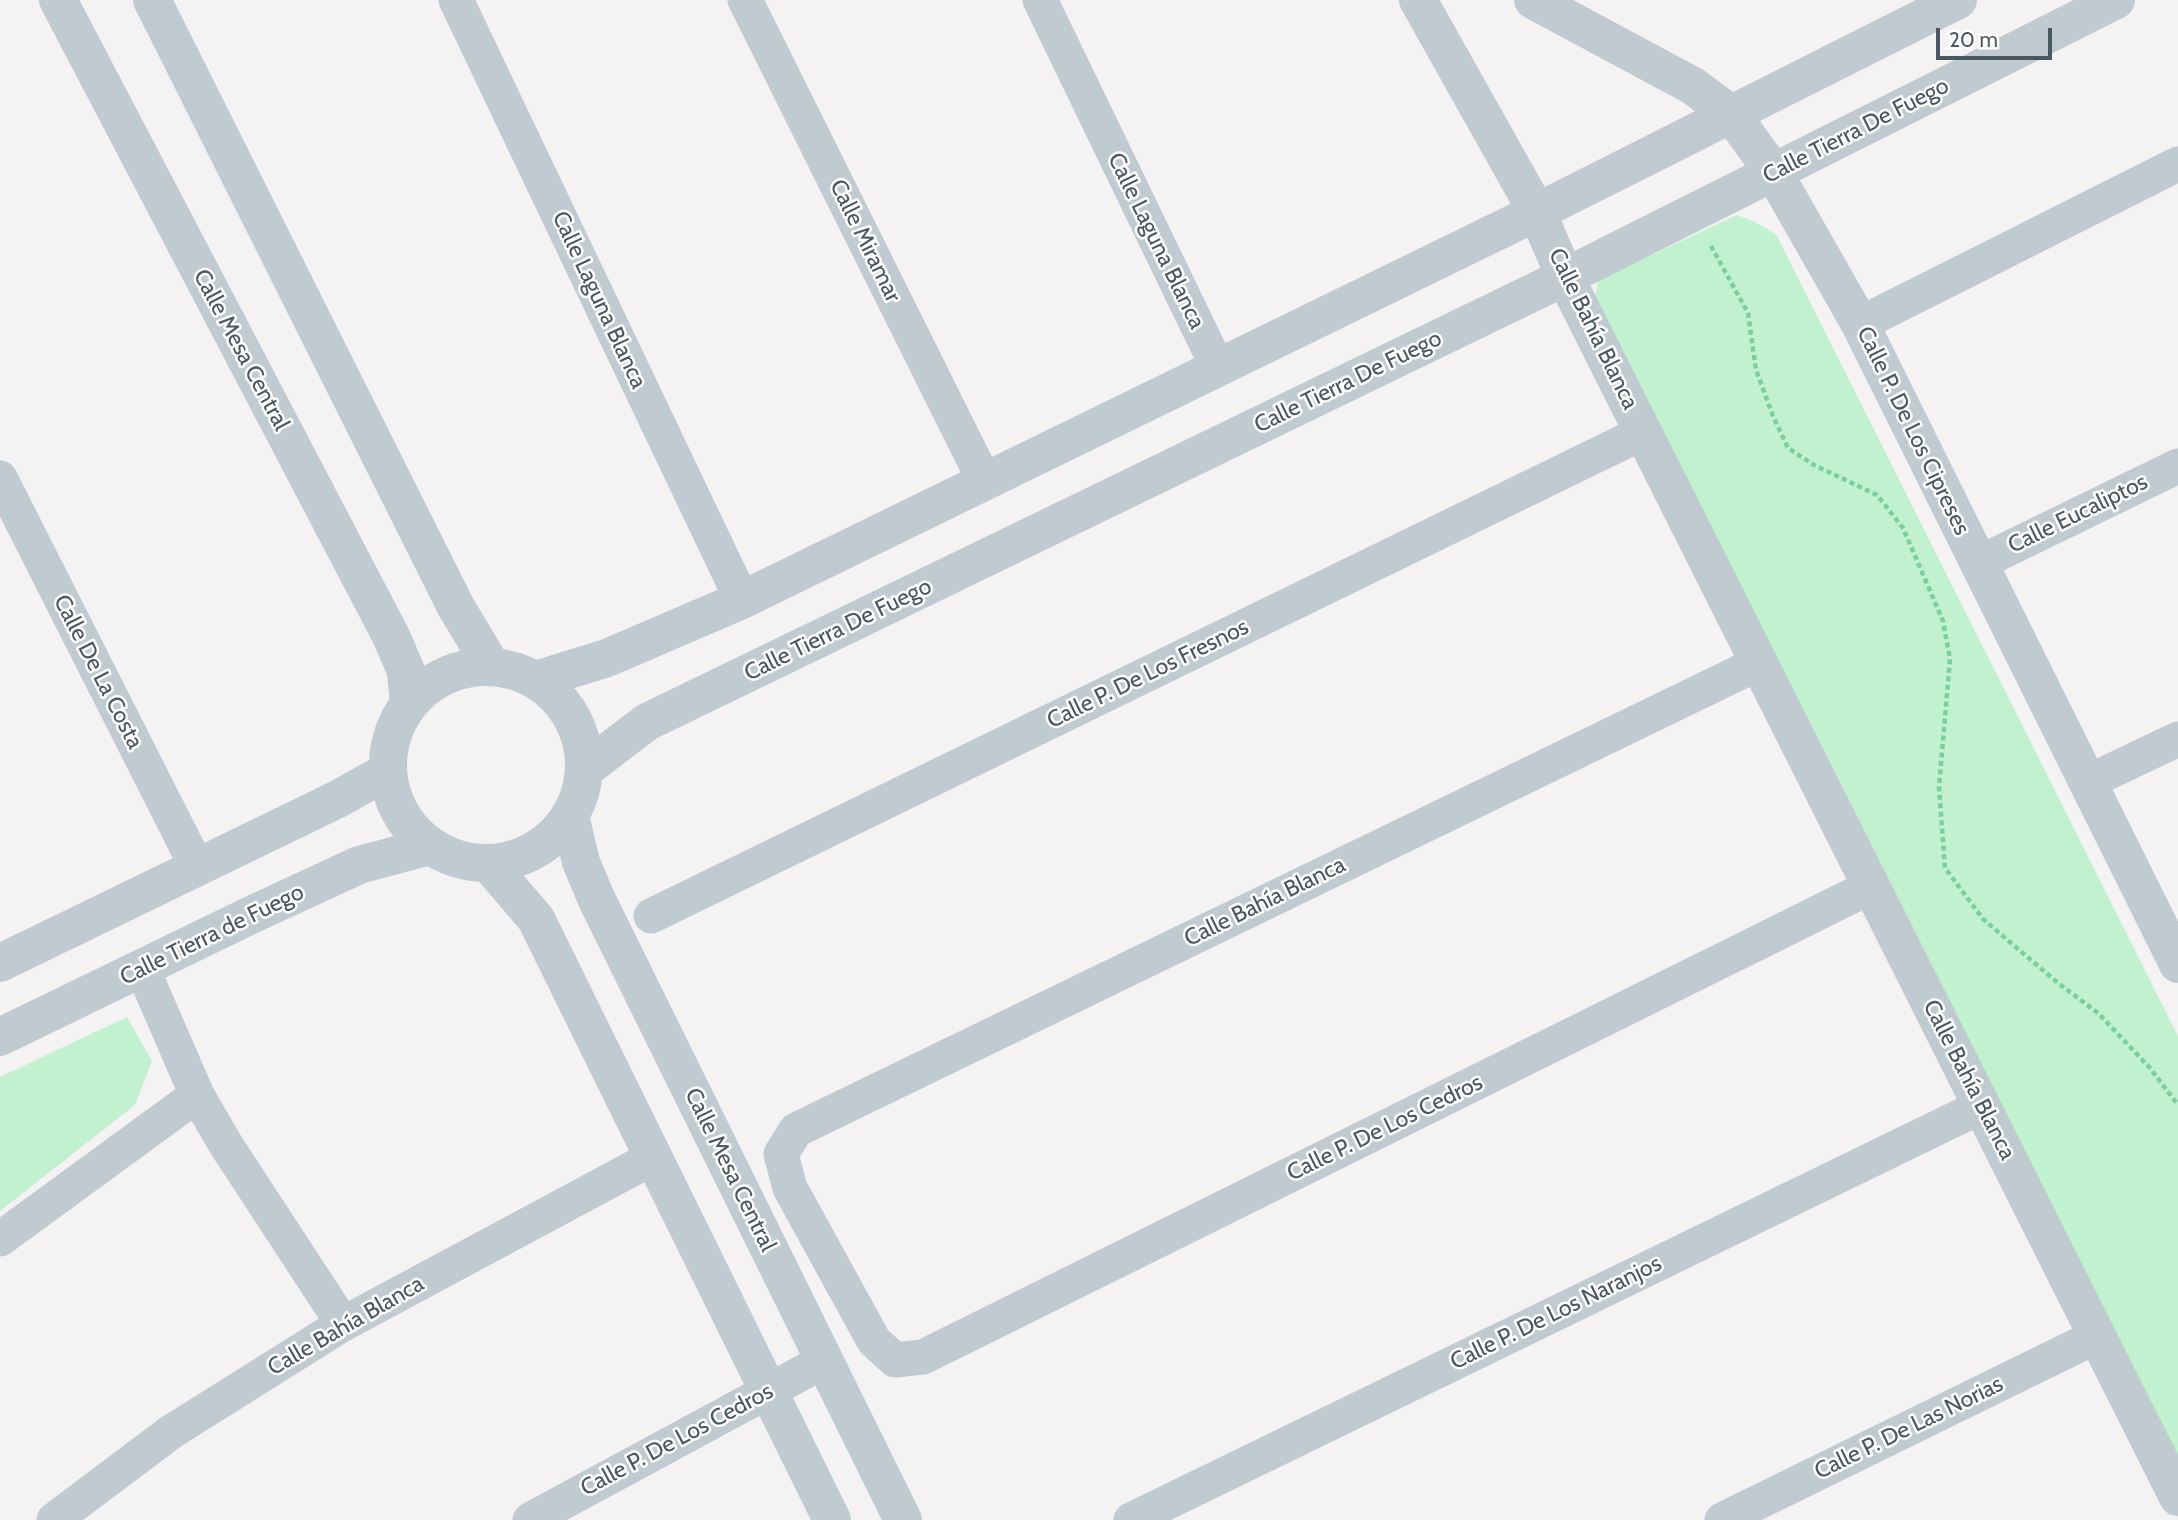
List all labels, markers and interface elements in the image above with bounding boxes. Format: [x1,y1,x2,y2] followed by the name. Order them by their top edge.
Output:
[1940,14,2056,58] scale bar
[1949,27,1998,52] text: 20 m
[1758,72,1954,190] street label: Calle Tierra De Fuego
[1101,148,1211,334] street label: Calle Laguna Blanca
[823,175,907,307] street label: Calle Miramar
[546,207,652,393] street label: Calle Laguna Blanca
[1542,244,1644,414] street label: Calle Bahía Blanca
[187,265,295,435] street label: Calle Mesa Central
[1851,322,1975,540] street label: Calle P. De Los Cipreses
[1250,325,1446,439] street label: Calle Tierra De Fuego
[2004,468,2152,560] street label: Calle Eucaliptos
[740,573,936,687] street label: Calle Tierra De Fuego
[47,590,149,754] street label: Calle De La Costa
[1043,613,1253,735] street label: Calle P. De Los Fresnos
[1180,851,1350,953] street label: Calle Bahía Blanca
[116,879,308,991] street label: Calle Tierra de Fuego
[1917,995,2021,1165] street label: Calle Bahía Blanca
[1283,1069,1487,1187] street label: Calle P. De Los Cedros
[678,1084,782,1256] street label: Calle Mesa Central
[1446,1250,1666,1376] street label: Calle P. De Los Naranjos
[263,1270,429,1382] street label: Calle Bahía Blanca
[1810,1370,2008,1486] street label: Calle P. De Las Norias
[576,1378,778,1502] street label: Calle P. De Los Cedros

